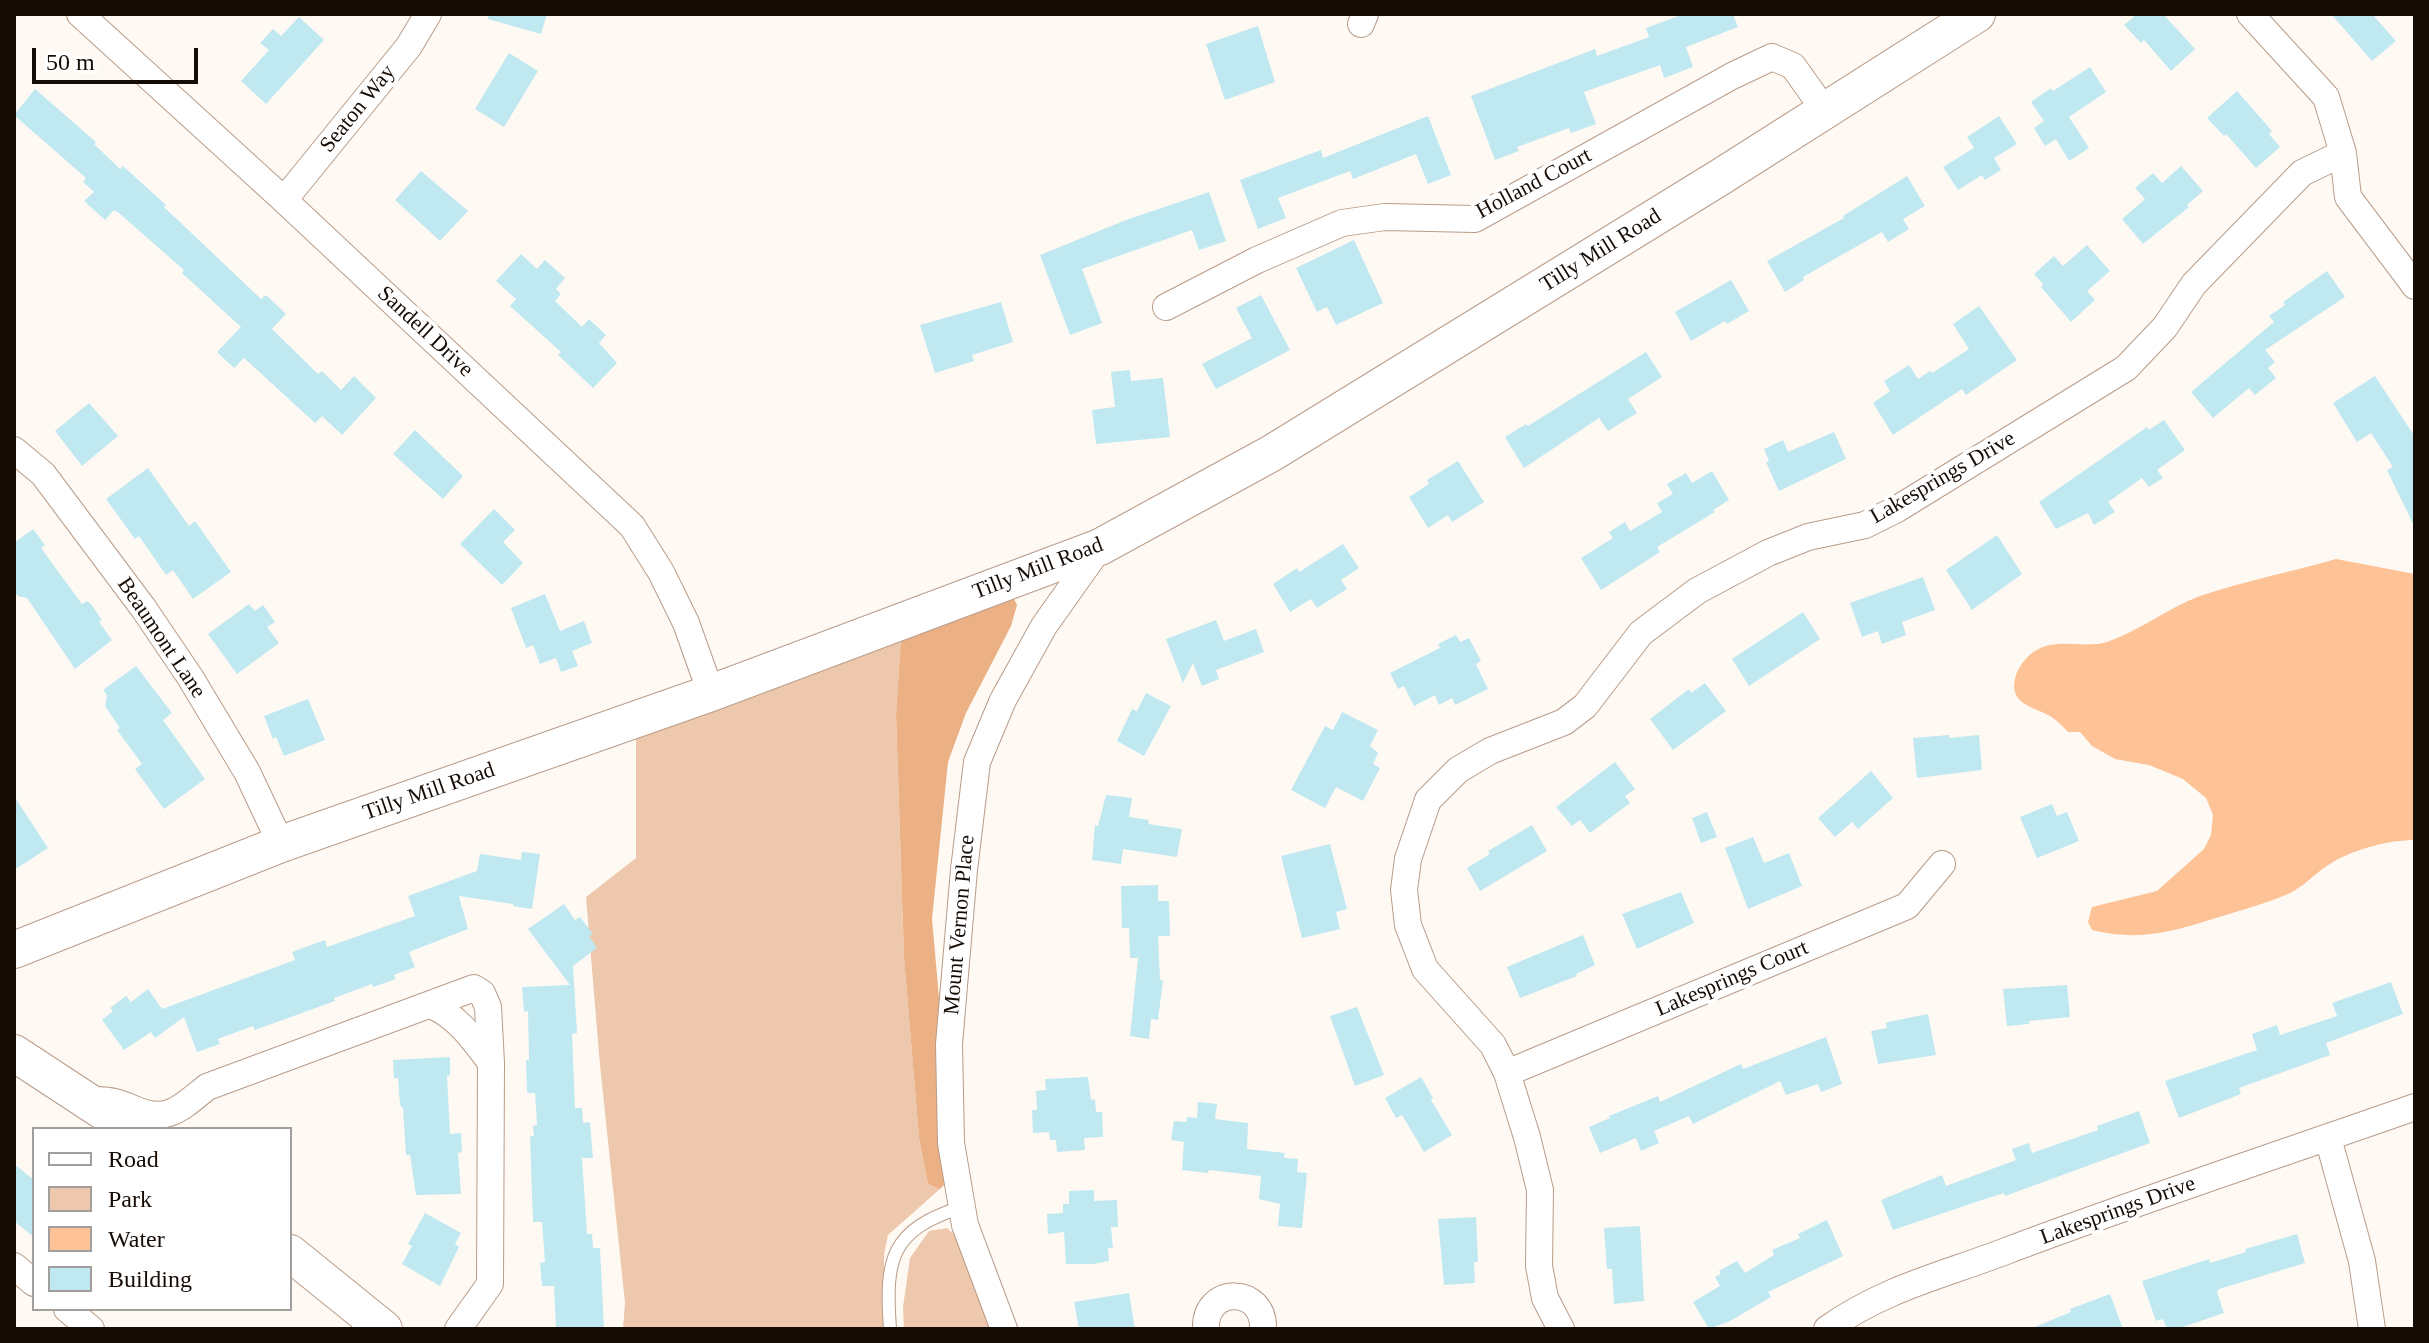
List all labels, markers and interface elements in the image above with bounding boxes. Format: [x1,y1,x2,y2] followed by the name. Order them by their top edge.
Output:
[36,32,202,82] scale bar
[46,49,95,75] text: 50 m
[315,60,401,158] street label: Seaton Way
[1472,143,1596,225] street label: Holland Court
[1536,203,1666,299] street label: Tilly Mill Road
[372,281,478,383] street label: Sandell Drive
[1866,426,2020,530] street label: Lakesprings Drive
[969,532,1107,606] street label: Tilly Mill Road
[111,573,211,703] street label: Beaumont Lane
[360,757,498,827] street label: Tilly Mill Road
[939,834,981,1016] street label: Mount Vernon Place
[1652,935,1812,1023] street label: Lakesprings Court
[32,1127,292,1311] legend
[108,1146,159,1172] text: Road
[2037,1171,2199,1251] street label: Lakesprings Drive
[108,1186,152,1212] text: Park
[108,1226,165,1252] text: Water
[108,1266,192,1292] text: Building

